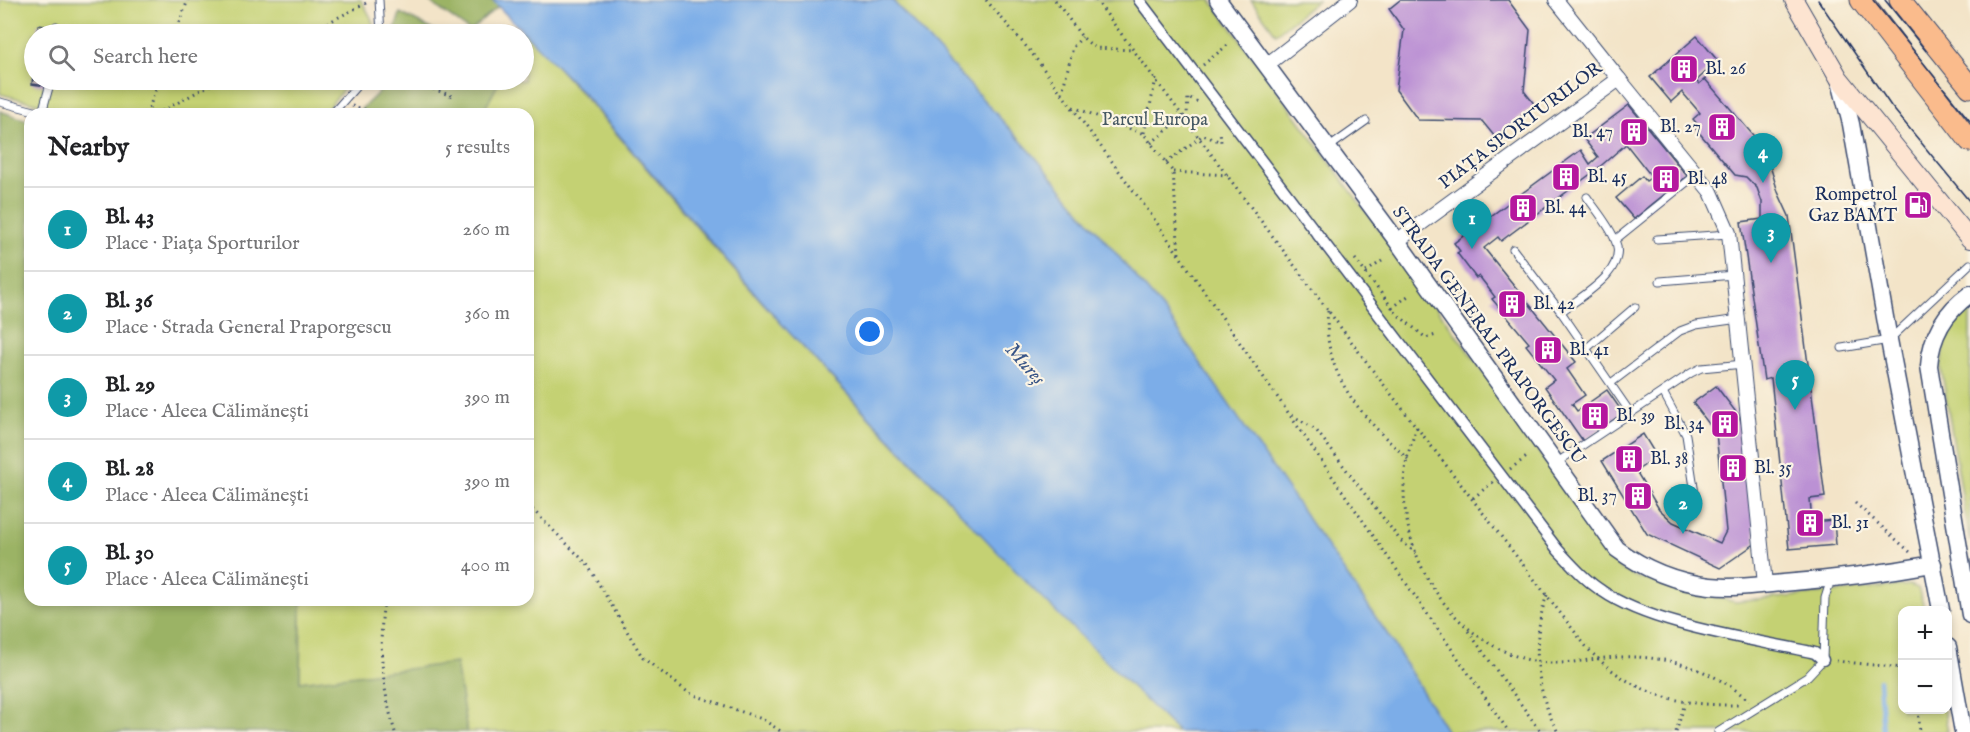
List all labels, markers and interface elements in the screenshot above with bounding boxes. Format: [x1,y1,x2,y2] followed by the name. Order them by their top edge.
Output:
[24,24,534,90] search box
[45,41,78,74] icon: search
[93,43,198,71] text: Search here
[1668,53,1700,85] building icon: Bl. 26
[1435,56,1608,195] street label: PIAȚA SPORTURILOR
[1705,58,1746,81] place label: Bl. 26
[1102,109,1208,132] park label: Parcul Europa
[1706,111,1738,143] building icon: Bl. 27
[1618,116,1650,148] building icon: Bl. 47
[1660,116,1701,139] place label: Bl. 27
[1572,121,1613,144] place label: Bl. 47
[48,131,129,164] text: Nearby
[1744,134,1782,183] pin: 4
[445,135,510,160] text: 5 results
[1550,161,1582,193] building icon: Bl. 45
[1650,163,1682,195] building icon: Bl. 48
[1587,166,1627,189] place label: Bl. 45
[1687,168,1728,191] place label: Bl. 48
[1809,184,1897,228] place label: Rompetrol Gaz BAMT
[1902,189,1934,221] fuel station icon: Rompetrol Gaz BAMT
[1507,192,1539,224] building icon: Bl. 44
[1544,197,1586,220] place label: Bl. 44
[1452,200,1492,249] pin: 1
[1386,202,1590,471] street label: STRADA GENERAL PRAPORGESCU
[105,203,154,231] text: Bl. 43
[1752,214,1790,263] pin: 3
[64,217,71,242] text: 1
[463,217,510,242] text: 260 m
[105,231,300,256] text: Place · Piața Sporturilor
[105,287,153,315] text: Bl. 36
[1496,288,1528,320] building icon: Bl. 42
[1533,293,1575,316] place label: Bl. 42
[63,301,72,326] text: 2
[464,301,510,326] text: 360 m
[105,315,392,340] text: Place · Strada General Praporgescu
[855,317,884,346] your location
[1532,334,1564,366] building icon: Bl. 41
[1000,338,1051,391] water label: Mureș
[1569,339,1609,362] place label: Bl. 41
[1776,360,1814,410] pin: 5
[105,371,155,399] text: Bl. 29
[64,385,71,410] text: 3
[464,385,510,410] text: 390 m
[105,399,309,424] text: Place · Aleea Călimănești
[1579,400,1611,432] building icon: Bl. 39
[1616,405,1655,428] place label: Bl. 39
[1709,408,1741,440] building icon: Bl. 34
[1664,413,1704,436] place label: Bl. 34
[1613,443,1645,475] building icon: Bl. 38
[1650,448,1688,471] place label: Bl. 38
[1717,452,1749,484] building icon: Bl. 35
[105,455,154,483] text: Bl. 28
[1754,457,1792,480] place label: Bl. 35
[63,469,72,494] text: 4
[464,469,510,494] text: 390 m
[1622,480,1654,512] building icon: Bl. 37
[105,483,309,508] text: Place · Aleea Călimănești
[1664,484,1702,534] pin: 2
[1577,485,1617,508] place label: Bl. 37
[1794,507,1826,539] building icon: Bl. 31
[1831,512,1869,535] place label: Bl. 31
[105,539,154,567] text: Bl. 30
[64,553,71,578] text: 5
[461,553,510,578] text: 400 m
[105,567,309,592] text: Place · Aleea Călimănești
[1898,606,1952,714] map controls
[1898,606,1952,660] button: +
[1898,660,1952,714] button: −

